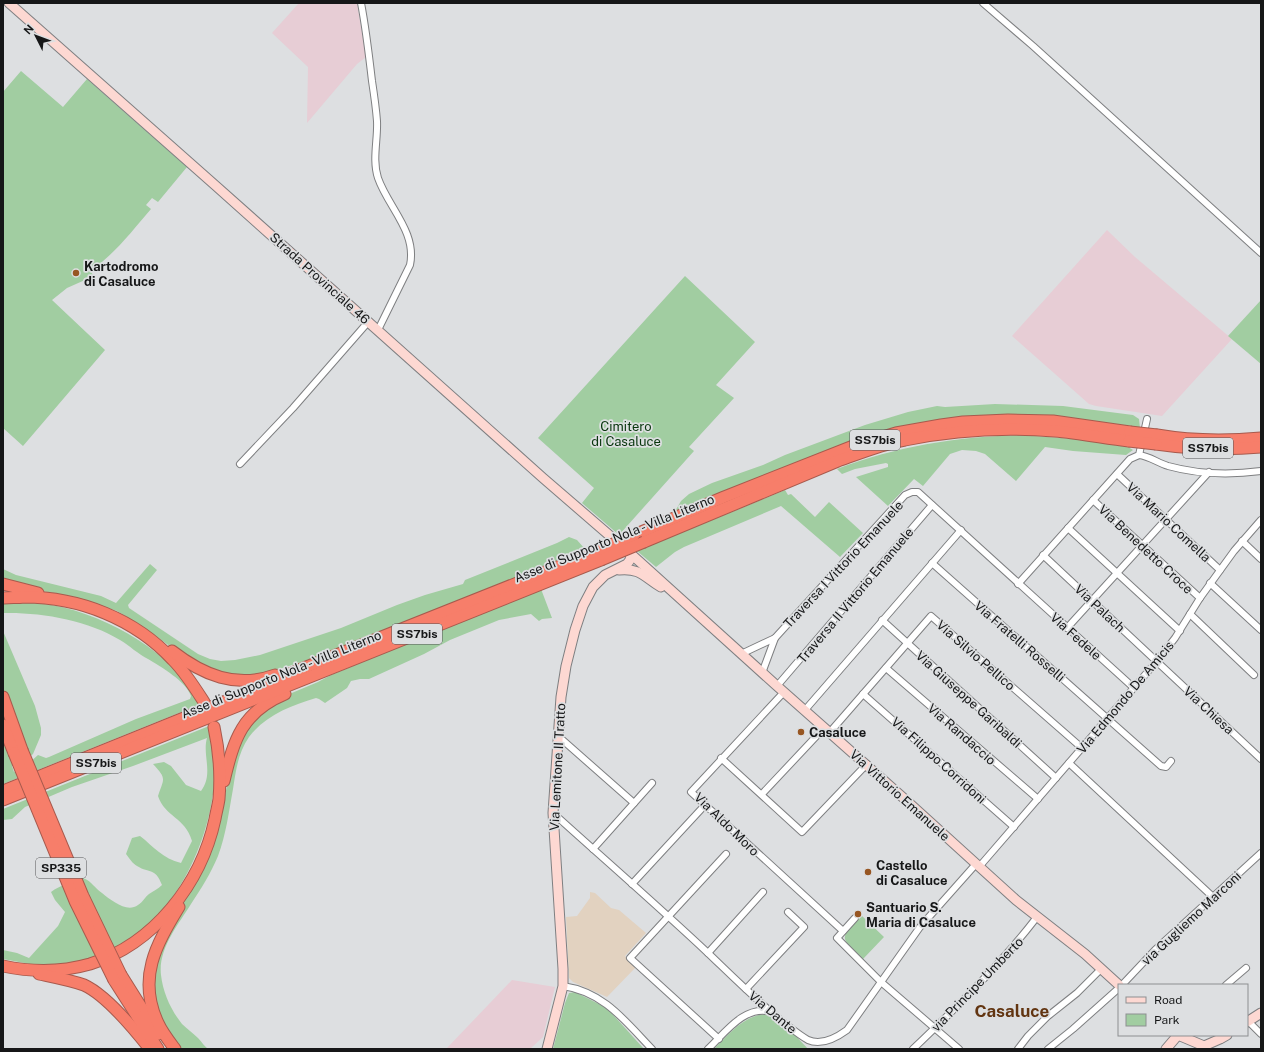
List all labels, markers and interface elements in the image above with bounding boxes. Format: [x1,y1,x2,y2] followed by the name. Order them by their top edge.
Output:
[16,16,56,56] north arrow
[21,22,36,37] text: N
[267,230,373,327] street label: Strada Provinciale 46
[84,259,158,289] place label: Kartodromo di Casaluce
[71,268,81,278] marker: Kartodromo di Casaluce
[591,419,661,449] park label: Cimitero di Casaluce
[850,430,900,450] road number: SS7bis
[1183,438,1233,458] road number: SS7bis
[1124,480,1214,565] street label: Via Mario Comella
[512,491,716,586] street label: Asse di Supporto Nola - Villa Literno
[780,498,906,631] street label: Traversa I Vittorio Emanuele
[1095,502,1196,597] street label: Via Benedetto Croce
[794,525,916,666] street label: Traversa II Vittorio Emanuele
[1071,581,1128,635] street label: Via Palach
[971,598,1068,685] street label: Via Fratelli Rosselli
[1047,610,1104,663] street label: Via Fedele
[933,617,1018,693] street label: Via Silvio Pellico
[392,624,442,644] road number: SS7bis
[179,627,383,722] street label: Asse di Supporto Nola - Villa Literno
[1074,638,1177,757] street label: Via Edmondo De Amicis
[913,648,1025,751] street label: Via Giuseppe Garibaldi
[1180,683,1237,737] street label: Via Chiesa
[925,701,999,768] street label: Via Randaccio
[547,703,568,831] street label: Via Lemitone II Tratto
[888,714,989,807] street label: Via Filippo Corridoni
[809,725,866,740] place label: Casaluce
[796,727,806,737] marker: Casaluce
[847,747,953,844] street label: Via Vittorio Emanuele
[71,753,121,773] road number: SS7bis
[691,790,762,859] street label: Via Aldo Moro
[36,858,86,878] road number: SP335
[876,858,948,888] place label: Castello di Casaluce
[863,867,873,877] marker: Castello di Casaluce
[1139,869,1244,968] street label: via Gugliemo Marconi
[866,900,976,930] place label: Santuario S. Maria di Casaluce
[853,909,863,919] marker: Santuario S. Maria di Casaluce
[928,934,1026,1035] street label: via Principe Umberto
[1118,984,1248,1036] legend
[746,988,800,1037] street label: Via Dante
[1154,993,1182,1007] text: Road
[975,1001,1050,1021] district label: Casaluce
[1154,1013,1180,1027] text: Park

